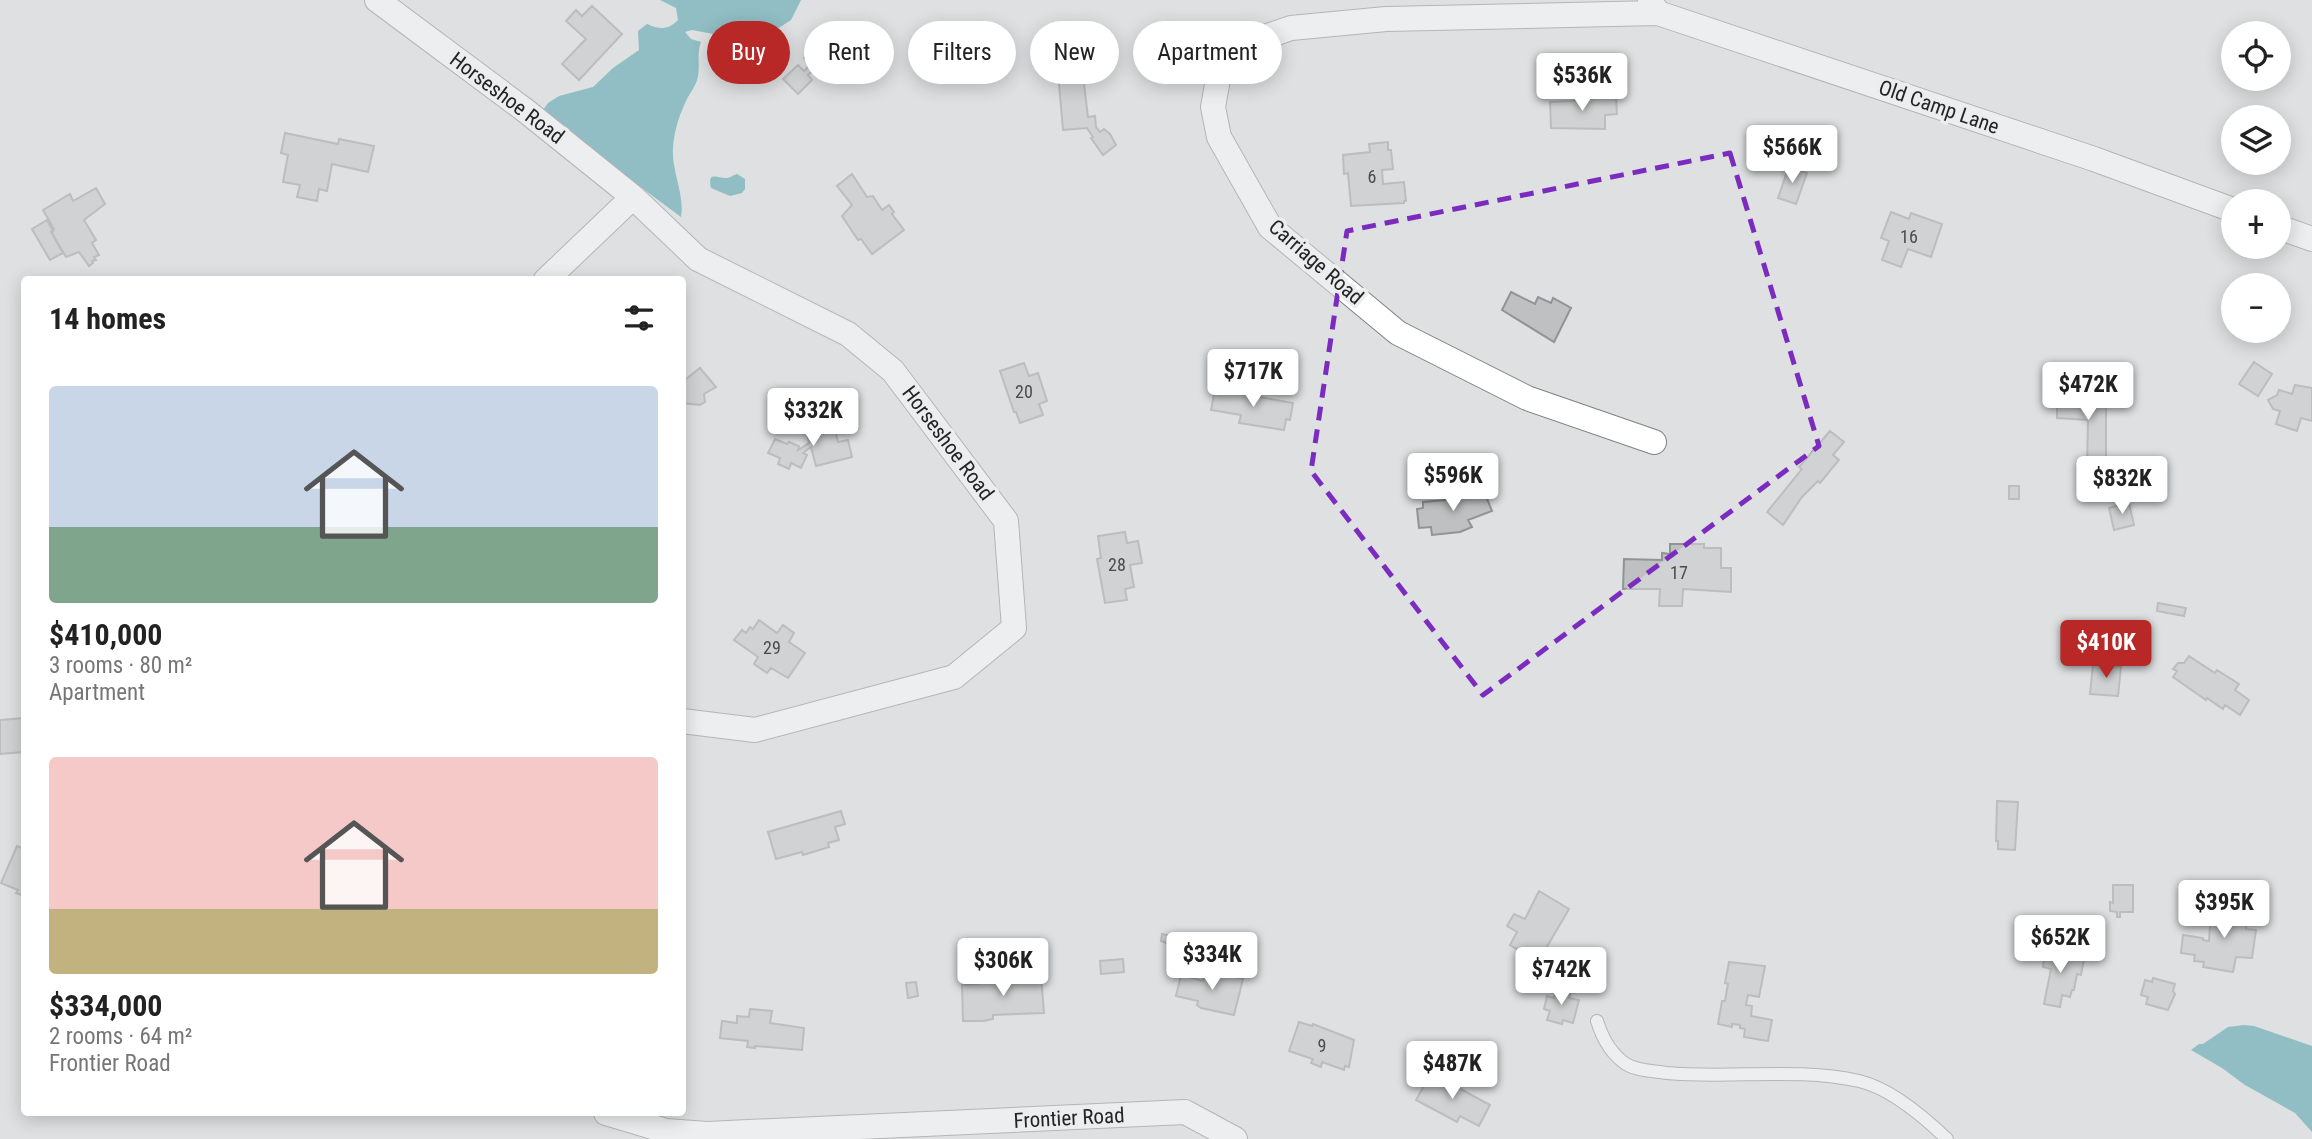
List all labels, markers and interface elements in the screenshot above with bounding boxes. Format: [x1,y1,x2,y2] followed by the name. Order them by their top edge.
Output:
[707,21,790,84] chip: Buy
[804,21,894,84] chip: Rent
[908,21,1016,84] chip: Filters
[1030,21,1119,84] chip: New
[1133,21,1282,84] chip: Apartment
[2221,21,2291,343] map controls
[2221,21,2291,91] button: locate
[445,47,569,149] street label: Horseshoe Road
[1533,54,1631,113] pin: $536K
[1552,62,1612,89] text: $536K
[1876,75,2002,139] street label: Old Camp Lane
[2221,105,2291,175] button: layers
[1743,125,1841,185] pin: $566K
[1762,134,1822,161] text: $566K
[1368,166,1376,187] house number: 6
[2221,189,2291,259] button: +
[1264,215,1368,309] street label: Carriage Road
[1900,226,1918,247] house number: 16
[2221,273,2291,343] button: −
[620,299,658,337] icon: filters
[49,301,166,336] text: 14 homes
[1204,350,1302,409] pin: $717K
[1223,358,1283,385] text: $717K
[2039,362,2137,422] pin: $472K
[2058,371,2118,398] text: $472K
[897,381,999,505] street label: Horseshoe Road
[1015,381,1033,402] house number: 20
[764,388,862,448] pin: $332K
[783,397,843,424] text: $332K
[291,431,417,557] icon: home
[1404,454,1502,513] pin: $596K
[2073,456,2171,516] pin: $832K
[1423,462,1483,489] text: $596K
[2092,465,2152,492] text: $832K
[1108,554,1126,575] house number: 28
[1670,562,1688,583] house number: 17
[49,617,162,652] text: $410,000
[2057,620,2155,680] pin: $410K
[2076,629,2136,656] text: $410K
[763,637,781,658] house number: 29
[49,652,192,679] text: 3 rooms · 80 m²
[49,679,145,706] text: Apartment
[291,802,417,928] icon: home
[2175,880,2273,940] pin: $395K
[2194,889,2254,916] text: $395K
[2011,916,2109,975] pin: $652K
[2030,924,2090,951] text: $652K
[1163,932,1261,992] pin: $334K
[954,939,1052,998] pin: $306K
[1182,941,1242,968] text: $334K
[973,947,1033,974] text: $306K
[1512,948,1610,1007] pin: $742K
[1531,956,1591,983] text: $742K
[49,988,162,1023] text: $334,000
[49,1023,192,1050] text: 2 rooms · 64 m²
[1318,1035,1326,1056] house number: 9
[1403,1042,1501,1101] pin: $487K
[49,1050,171,1077] text: Frontier Road
[1422,1050,1482,1077] text: $487K
[1013,1103,1125,1133] street label: Frontier Road

